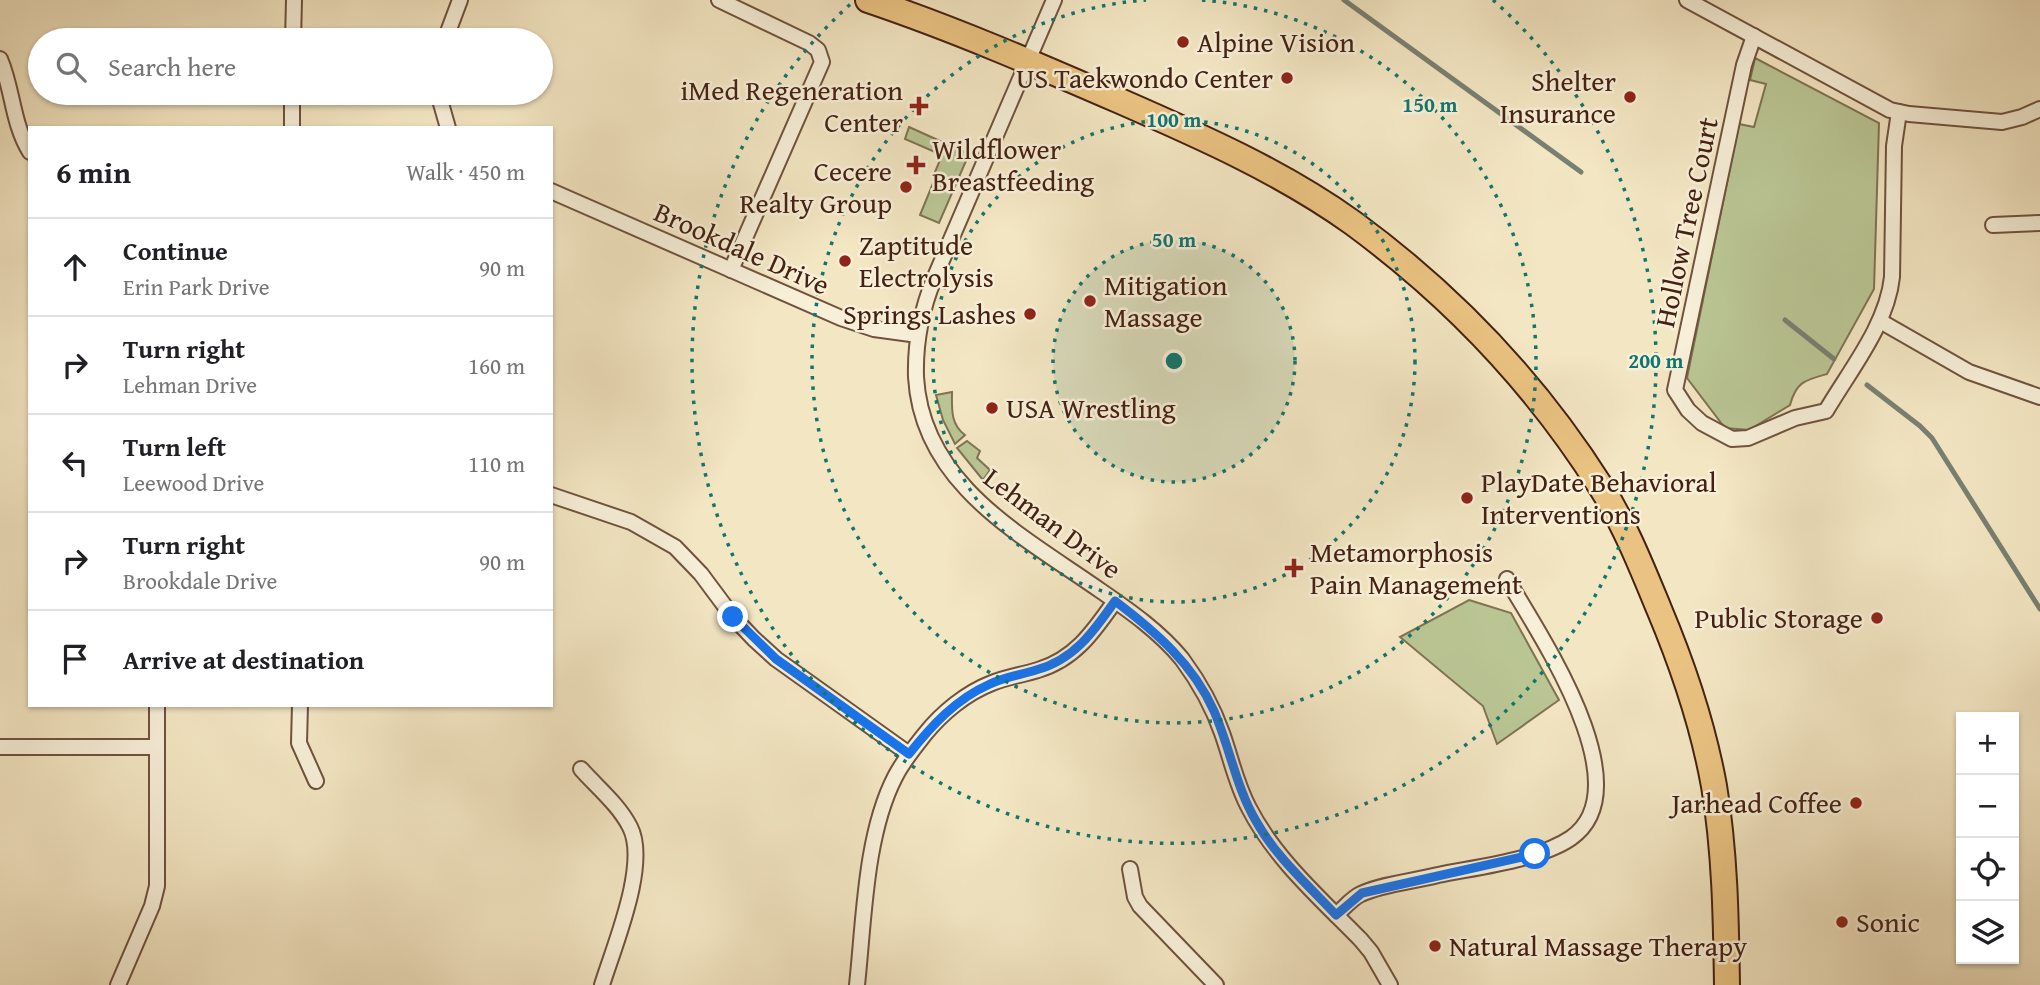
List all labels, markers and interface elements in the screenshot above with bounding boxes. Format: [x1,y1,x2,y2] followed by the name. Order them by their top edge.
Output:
[1197,21,1355,62] place label: Alpine Vision
[28,28,553,105] search box
[1175,34,1191,50] marker: Alpine Vision
[108,47,236,86] text: Search here
[52,48,90,86] icon: search
[1016,57,1273,98] place label: US Taekwondo Center
[1500,60,1616,133] place label: Shelter Insurance
[680,69,903,142] place label: iMed Regeneration Center
[1279,70,1295,86] marker: US Taekwondo Center
[1402,89,1458,120] text: 150 m
[1622,89,1638,105] marker: Shelter Insurance
[909,96,929,116] marker: iMed Regeneration Center
[1146,104,1202,135] text: 100 m
[1643,113,1728,331] street label: Hollow Tree Court
[932,128,1094,201] place label: Wildflower Breastfeeding
[56,150,131,194] text: 6 min
[739,150,892,223] place label: Cecere Realty Group
[406,155,525,188] text: Walk · 450 m
[906,155,926,175] marker: Wildflower Breastfeeding
[898,179,914,195] marker: Cecere Realty Group
[648,191,836,304] street label: Brookdale Drive
[859,224,994,297] place label: Zaptitude Electrolysis
[1152,224,1196,255] text: 50 m
[123,231,228,270] text: Continue
[56,248,94,286] icon: ahead
[479,251,525,284] text: 90 m
[837,253,853,269] marker: Zaptitude Electrolysis
[1104,264,1228,337] place label: Mitigation Massage
[123,270,270,303] text: Erin Park Drive
[843,293,1016,334] place label: Springs Lashes
[1082,293,1098,309] marker: Mitigation Massage
[1022,306,1038,322] marker: Springs Lashes
[123,329,245,368] text: Turn right
[1628,345,1684,376] text: 200 m
[56,346,94,384] icon: right
[468,349,525,382] text: 160 m
[1162,349,1186,373] centre of rings
[123,368,257,401] text: Lehman Drive
[1006,387,1176,428] place label: USA Wrestling
[984,400,1000,416] marker: USA Wrestling
[123,427,226,466] text: Turn left
[56,444,94,482] icon: left
[468,447,525,480] text: 110 m
[976,457,1131,588] street label: Lehman Drive
[1481,461,1717,534] place label: PlayDate Behavioral Interventions
[123,466,264,499] text: Leewood Drive
[1459,490,1475,506] marker: PlayDate Behavioral Interventions
[123,525,245,564] text: Turn right
[1310,531,1522,604] place label: Metamorphosis Pain Management
[56,542,94,580] icon: right
[479,545,525,578] text: 90 m
[1284,558,1304,578] marker: Metamorphosis Pain Management
[123,564,277,597] text: Brookdale Drive
[1695,597,1863,638] place label: Public Storage
[717,601,748,632] route end
[1869,610,1885,626] marker: Public Storage
[56,640,94,678] icon: arrive
[123,640,364,679] text: Arrive at destination
[1956,712,2019,964] map controls
[1956,712,2019,775] button: +
[1956,775,2019,838] button: −
[1668,782,1842,823] place label: Jarhead Coffee
[1848,795,1864,811] marker: Jarhead Coffee
[1519,838,1550,869] route start
[1956,838,2019,901] button: locate
[1856,901,1920,942] place label: Sonic
[1956,901,2019,964] button: layers
[1834,914,1850,930] marker: Sonic
[1449,925,1747,966] place label: Natural Massage Therapy
[1427,938,1443,954] marker: Natural Massage Therapy

